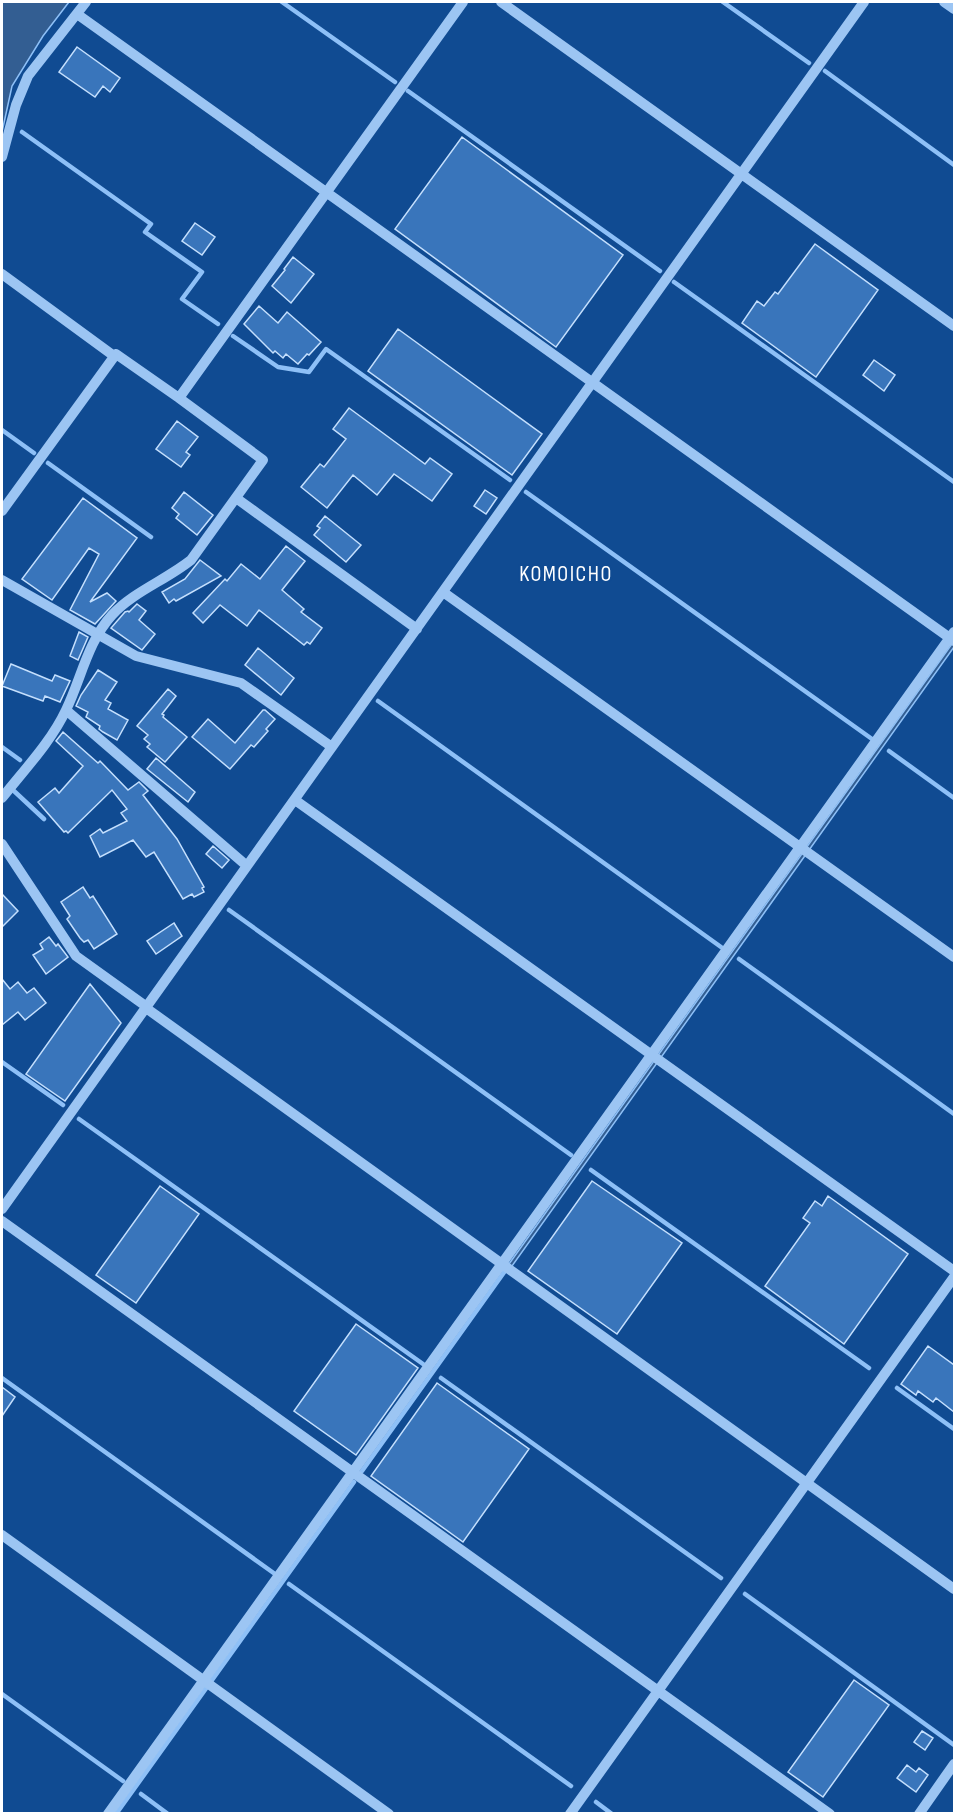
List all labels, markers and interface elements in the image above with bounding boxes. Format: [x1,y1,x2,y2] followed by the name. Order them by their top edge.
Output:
[519,561,613,588] district label: KOMOICHO

